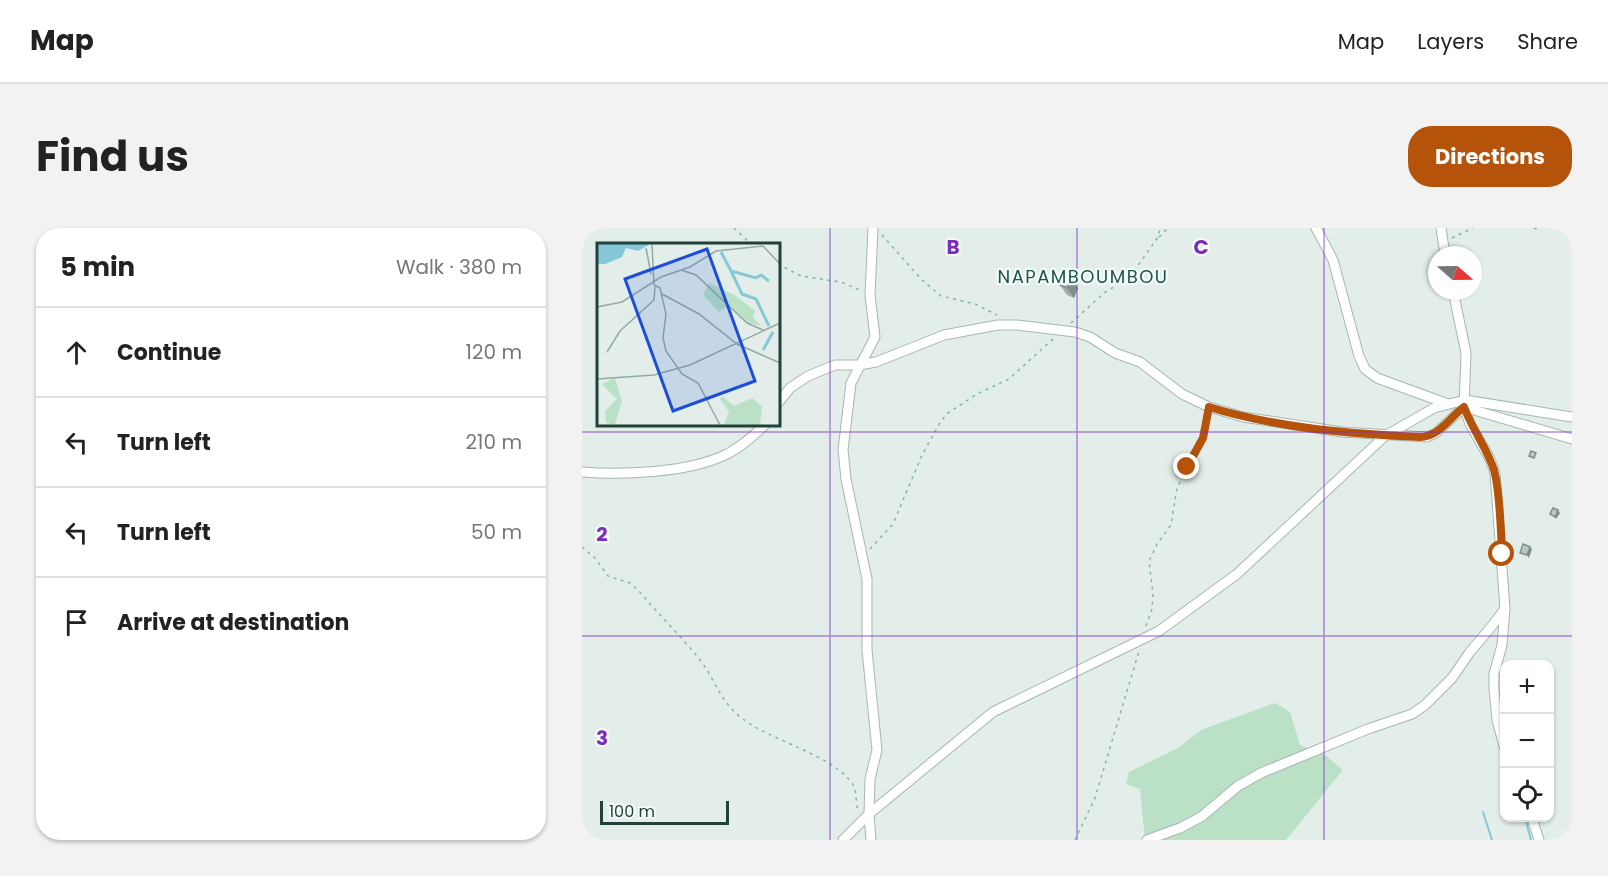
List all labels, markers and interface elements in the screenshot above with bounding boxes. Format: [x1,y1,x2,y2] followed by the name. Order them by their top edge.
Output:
[30,21,94,60] text: Map
[1338,27,1384,56] text: Map
[1417,27,1484,56] text: Layers
[1517,27,1578,56] text: Share
[1408,126,1572,187] button: Directions
[36,127,189,186] text: Find us
[946,233,960,261] text: B
[1193,233,1209,261] text: C
[597,243,780,426] inset map
[1428,246,1482,300] north arrow
[60,249,135,285] text: 5 min
[396,253,522,281] text: Walk · 380 m
[998,264,1169,289] district label: NAPAMBOUMBOU
[60,336,93,369] icon: ahead
[117,337,221,368] text: Continue
[466,338,522,366] text: 120 m
[60,426,93,459] icon: left
[117,427,211,458] text: Turn left
[466,428,522,456] text: 210 m
[1173,453,1199,479] route end
[60,516,93,549] icon: left
[117,517,211,548] text: Turn left
[471,518,522,546] text: 50 m
[596,520,608,548] text: 2
[1488,540,1514,566] route start
[60,606,93,639] icon: arrive
[117,607,349,638] text: Arrive at destination
[1500,660,1554,822] map controls
[1500,660,1554,714] button: +
[1500,714,1554,768] button: −
[596,724,608,752] text: 3
[1500,768,1554,822] button: locate
[600,798,729,826] scale bar
[609,800,655,823] text: 100 m

